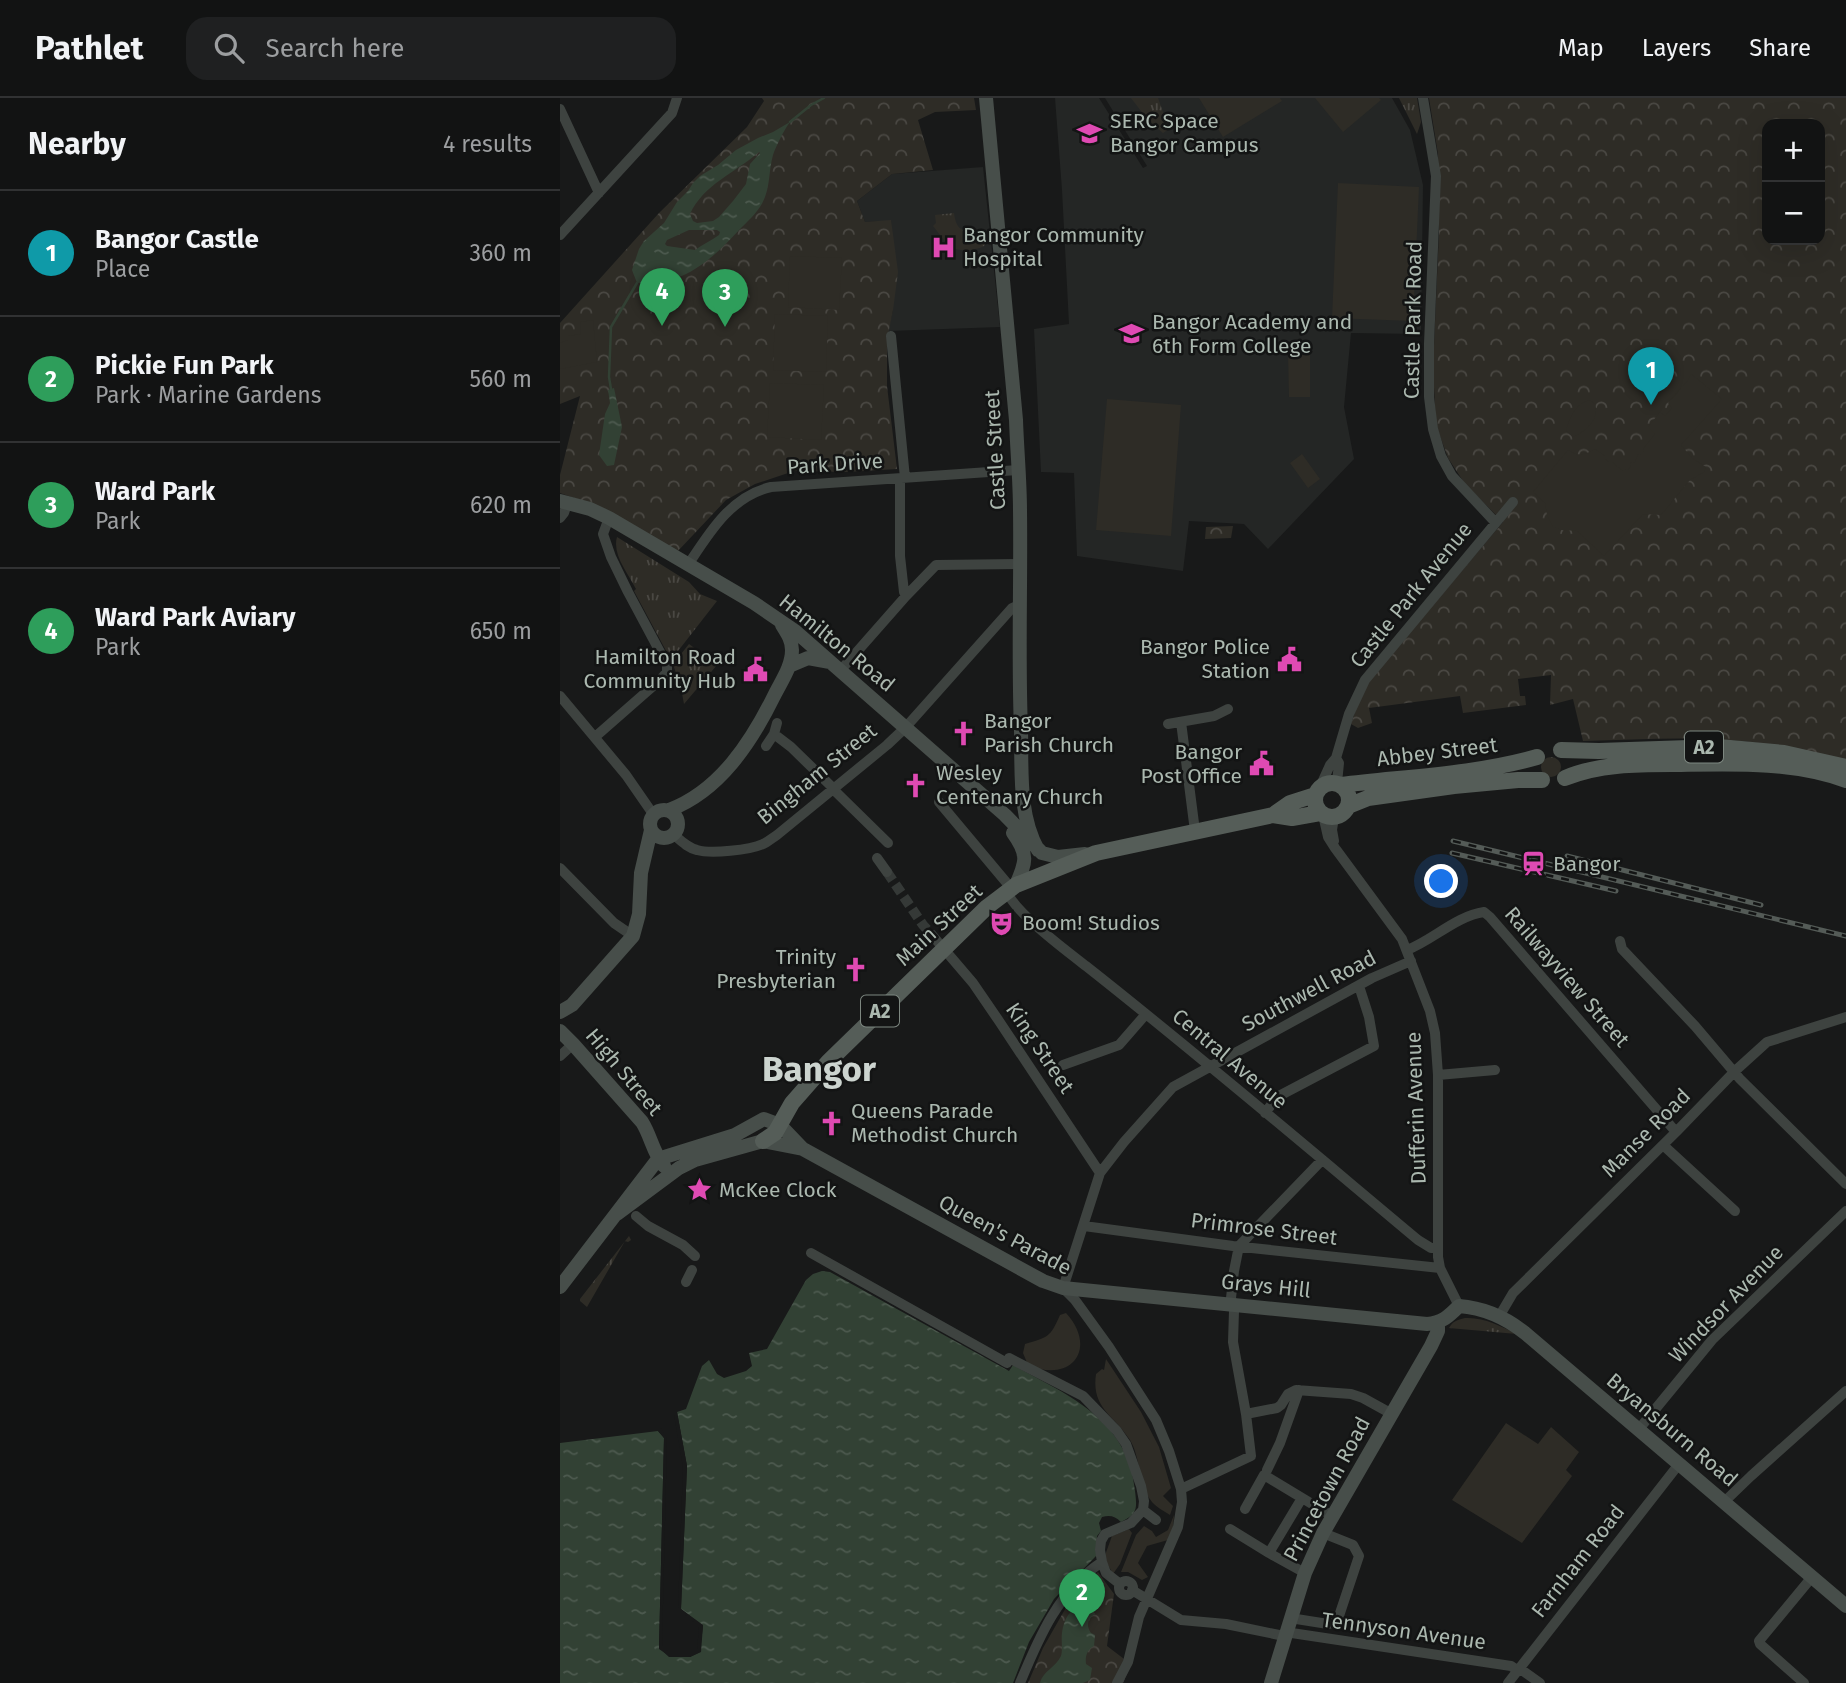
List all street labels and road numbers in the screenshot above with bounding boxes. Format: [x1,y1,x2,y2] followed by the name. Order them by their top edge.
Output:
[1399,241,1427,399] street label: Castle Park Road
[979,389,1011,511] street label: Castle Street
[786,448,884,480] street label: Park Drive
[1344,517,1478,673] street label: Castle Park Avenue
[774,588,900,698] street label: Hamilton Road
[752,718,882,830] street label: Bingham Street
[1375,732,1499,772] street label: Abbey Street
[1685,732,1723,762] road number: A2
[890,878,988,972] street label: Main Street
[1499,901,1635,1053] street label: Railwayview Street
[1237,945,1381,1037] street label: Southwell Road
[861,995,899,1026] road number: A2
[1000,998,1080,1099] street label: King Street
[1167,1003,1293,1115] street label: Central Avenue
[580,1023,668,1121] street label: High Street
[1400,1031,1432,1185] street label: Dufferin Avenue
[1596,1083,1696,1183] street label: Manse Road
[934,1189,1076,1281] street label: Queen's Parade
[1189,1207,1339,1251] street label: Primrose Street
[1663,1240,1789,1368] street label: Windsor Avenue
[1220,1268,1312,1304] street label: Grays Hill
[1601,1367,1743,1493] street label: Bryansburn Road
[1278,1412,1376,1566] street label: Princetown Road
[1526,1499,1630,1623] street label: Farnham Road
[1320,1607,1488,1655] street label: Tennyson Avenue

